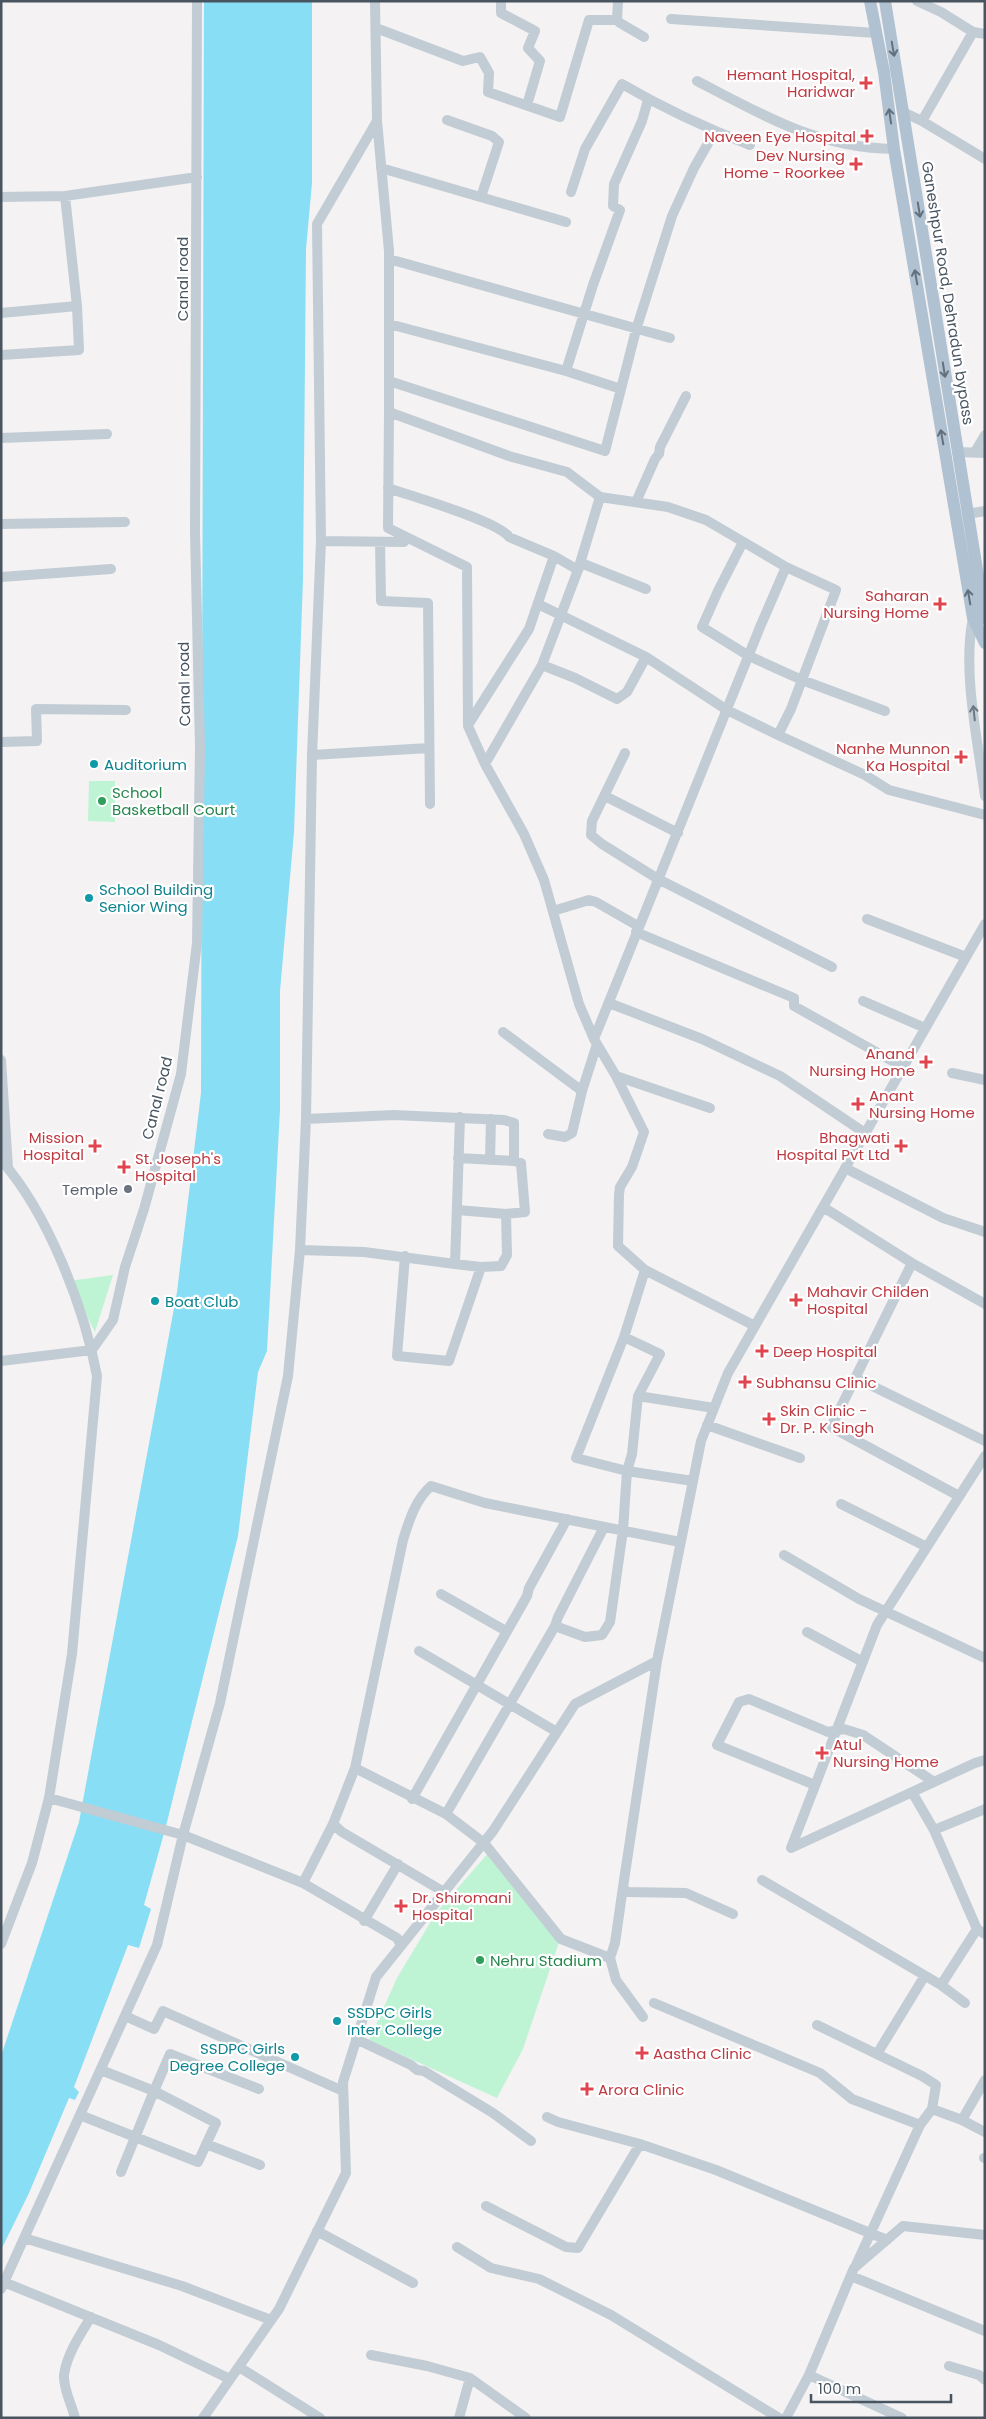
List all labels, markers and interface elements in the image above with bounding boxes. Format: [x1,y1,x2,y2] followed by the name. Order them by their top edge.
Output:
[888,41,898,57] one-way arrow
[727,64,855,102] place label: Hemant Hospital, Haridwar
[859,76,873,90] marker: Hemant Hospital, Haridwar
[885,109,895,125] one-way arrow
[704,126,856,147] place label: Naveen Eye Hospital
[860,129,874,143] marker: Naveen Eye Hospital
[724,145,845,183] place label: Dev Nursing Home - Roorkee
[849,157,863,171] marker: Dev Nursing Home - Roorkee
[917,160,979,426] street label: Ganeshpur Road, Dehradun bypass
[914,201,924,217] one-way arrow
[172,237,193,321] street label: Canal road
[910,269,920,285] one-way arrow
[940,362,950,378] one-way arrow
[937,429,947,445] one-way arrow
[823,585,929,623] place label: Saharan Nursing Home
[964,589,974,605] one-way arrow
[933,597,947,611] marker: Saharan Nursing Home
[173,642,195,726] street label: Canal road
[969,705,979,721] one-way arrow
[836,738,950,776] place label: Nanhe Munnon Ka Hospital
[954,750,968,764] marker: Nanhe Munnon Ka Hospital
[104,754,187,775] place label: Auditorium
[88,758,100,770] marker: Auditorium
[112,782,235,820] place label: School Basketball Court
[96,795,108,807] marker: School Basketball Court
[99,879,213,917] place label: School Building Senior Wing
[83,892,95,904] marker: School Building Senior Wing
[809,1043,915,1081] place label: Anand Nursing Home
[137,1054,177,1142] street label: Canal road
[919,1055,933,1069] marker: Anand Nursing Home
[869,1085,975,1123] place label: Anant Nursing Home
[851,1097,865,1111] marker: Anant Nursing Home
[23,1127,84,1165] place label: Mission Hospital
[776,1127,890,1165] place label: Bhagwati Hospital Pvt Ltd
[88,1139,102,1153] marker: Mission Hospital
[894,1139,908,1153] marker: Bhagwati Hospital Pvt Ltd
[135,1148,221,1186] place label: St. Joseph's Hospital
[117,1160,131,1174] marker: St. Joseph's Hospital
[62,1179,118,1200] place label: Temple
[122,1183,134,1195] marker: Temple
[807,1281,929,1319] place label: Mahavir Childen Hospital
[165,1291,238,1312] place label: Boat Club
[789,1293,803,1307] marker: Mahavir Childen Hospital
[149,1295,161,1307] marker: Boat Club
[773,1341,877,1362] place label: Deep Hospital
[755,1344,769,1358] marker: Deep Hospital
[756,1372,877,1393] place label: Subhansu Clinic
[738,1375,752,1389] marker: Subhansu Clinic
[780,1400,874,1438] place label: Skin Clinic - Dr. P. K Singh
[762,1412,776,1426] marker: Skin Clinic - Dr. P. K Singh
[833,1734,939,1772] place label: Atul Nursing Home
[815,1746,829,1760] marker: Atul Nursing Home
[412,1887,512,1925] place label: Dr. Shiromani Hospital
[394,1899,408,1913] marker: Dr. Shiromani Hospital
[490,1950,602,1971] place label: Nehru Stadium
[474,1954,486,1966] marker: Nehru Stadium
[347,2002,442,2040] place label: SSDPC Girls Inter College
[331,2015,343,2027] marker: SSDPC Girls Inter College
[169,2038,285,2076] place label: SSDPC Girls Degree College
[653,2043,752,2064] place label: Aastha Clinic
[635,2046,649,2060] marker: Aastha Clinic
[289,2051,301,2063] marker: SSDPC Girls Degree College
[598,2079,684,2100] place label: Arora Clinic
[580,2082,594,2096] marker: Arora Clinic
[811,2372,951,2404] scale bar
[818,2378,861,2399] text: 100 m

